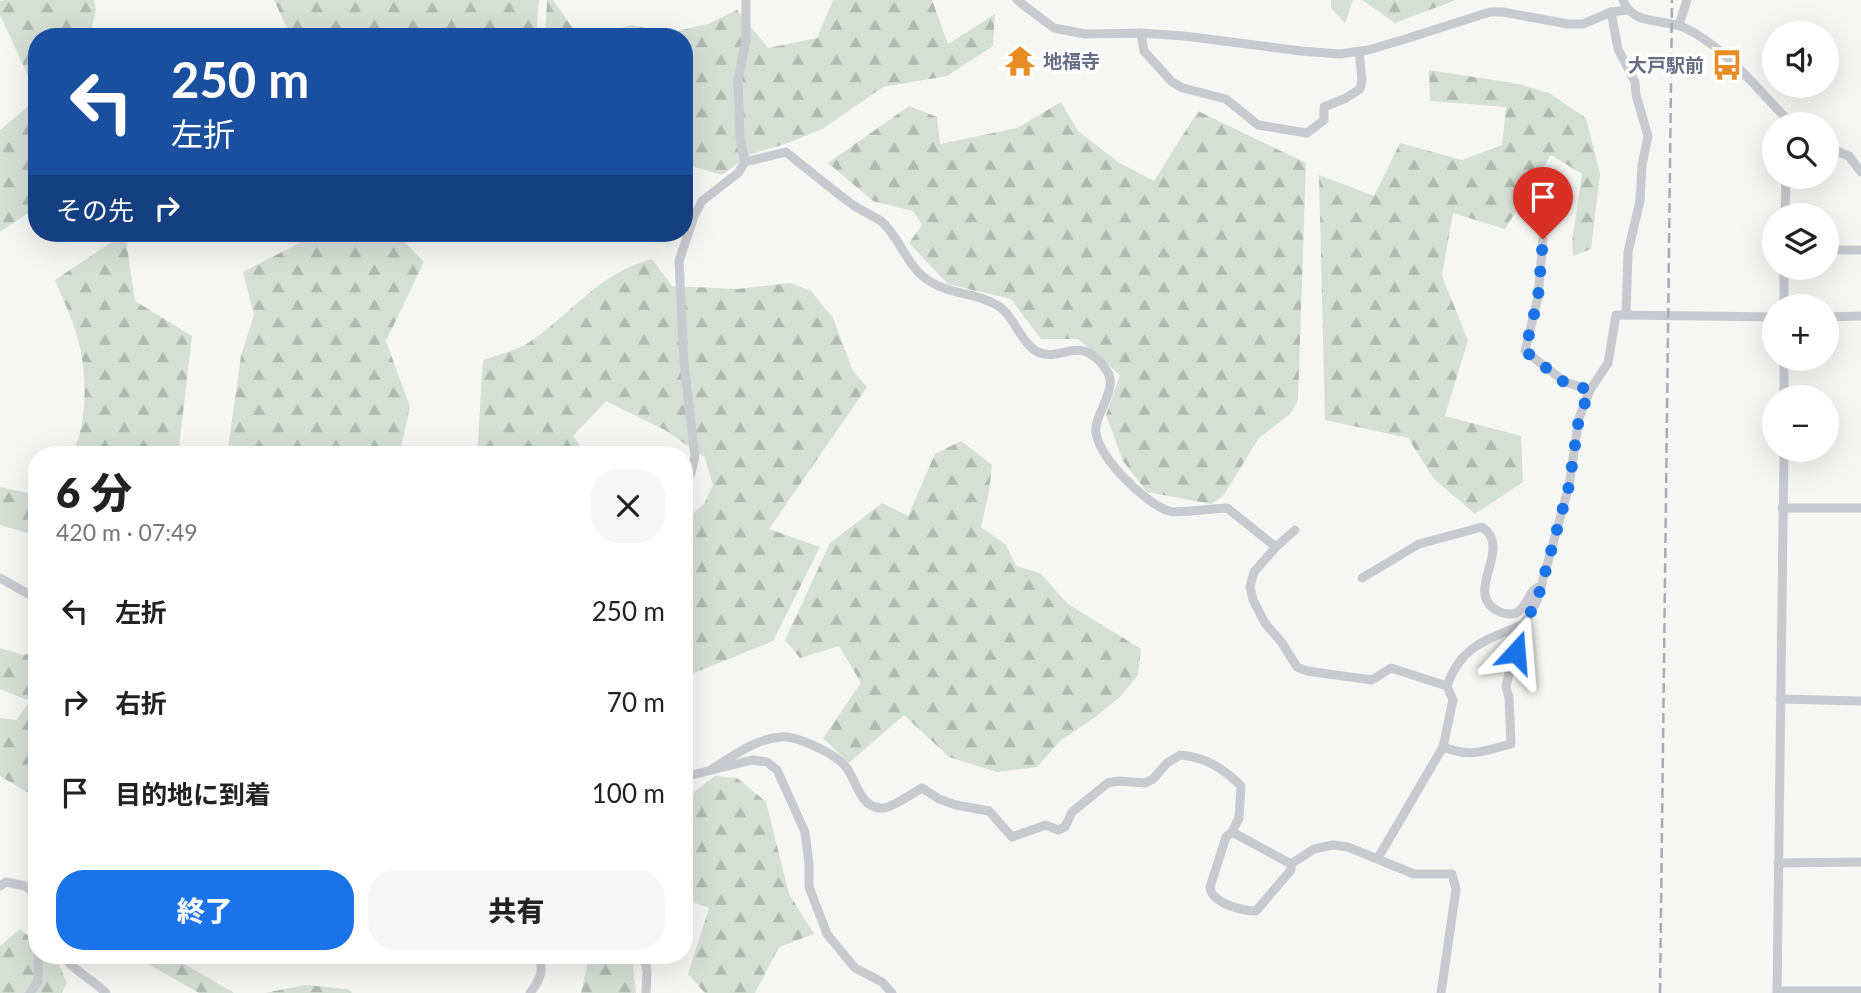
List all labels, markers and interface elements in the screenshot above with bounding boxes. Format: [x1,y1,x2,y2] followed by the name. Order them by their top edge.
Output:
[1762,21,1839,462] map controls
[1762,21,1839,98] button: sound
[1003,44,1037,78] temple icon: 地福寺
[1710,48,1744,82] bus stop icon: 大戸駅前
[1043,49,1100,72] place label: 地福寺
[171,50,309,108] text: 250 m
[1628,53,1704,76] place label: 大戸駅前
[56,56,147,147] icon: left
[1762,112,1839,189] button: search
[171,114,235,153] text: 左折
[1513,167,1573,239] pin
[1524,178,1562,216] icon: arrive
[148,189,186,227] icon: right
[56,194,134,226] text: その先
[1762,203,1839,280] button: layers
[1762,294,1839,371] button: +
[1762,385,1839,462] button: −
[56,467,132,517] text: 6 分
[591,469,665,543] button: close
[56,518,198,546] text: 420 m · 07:49
[56,592,94,630] icon: left
[592,595,665,627] text: 250 m
[115,596,167,628] text: 左折
[1479,615,1553,689] position arrow
[56,683,94,721] icon: right
[607,686,665,718] text: 70 m
[115,687,167,719] text: 右折
[56,774,94,812] icon: arrive
[592,777,665,809] text: 100 m
[115,778,271,810] text: 目的地に到着
[56,870,354,950] button: 終了
[368,870,665,950] button: 共有

